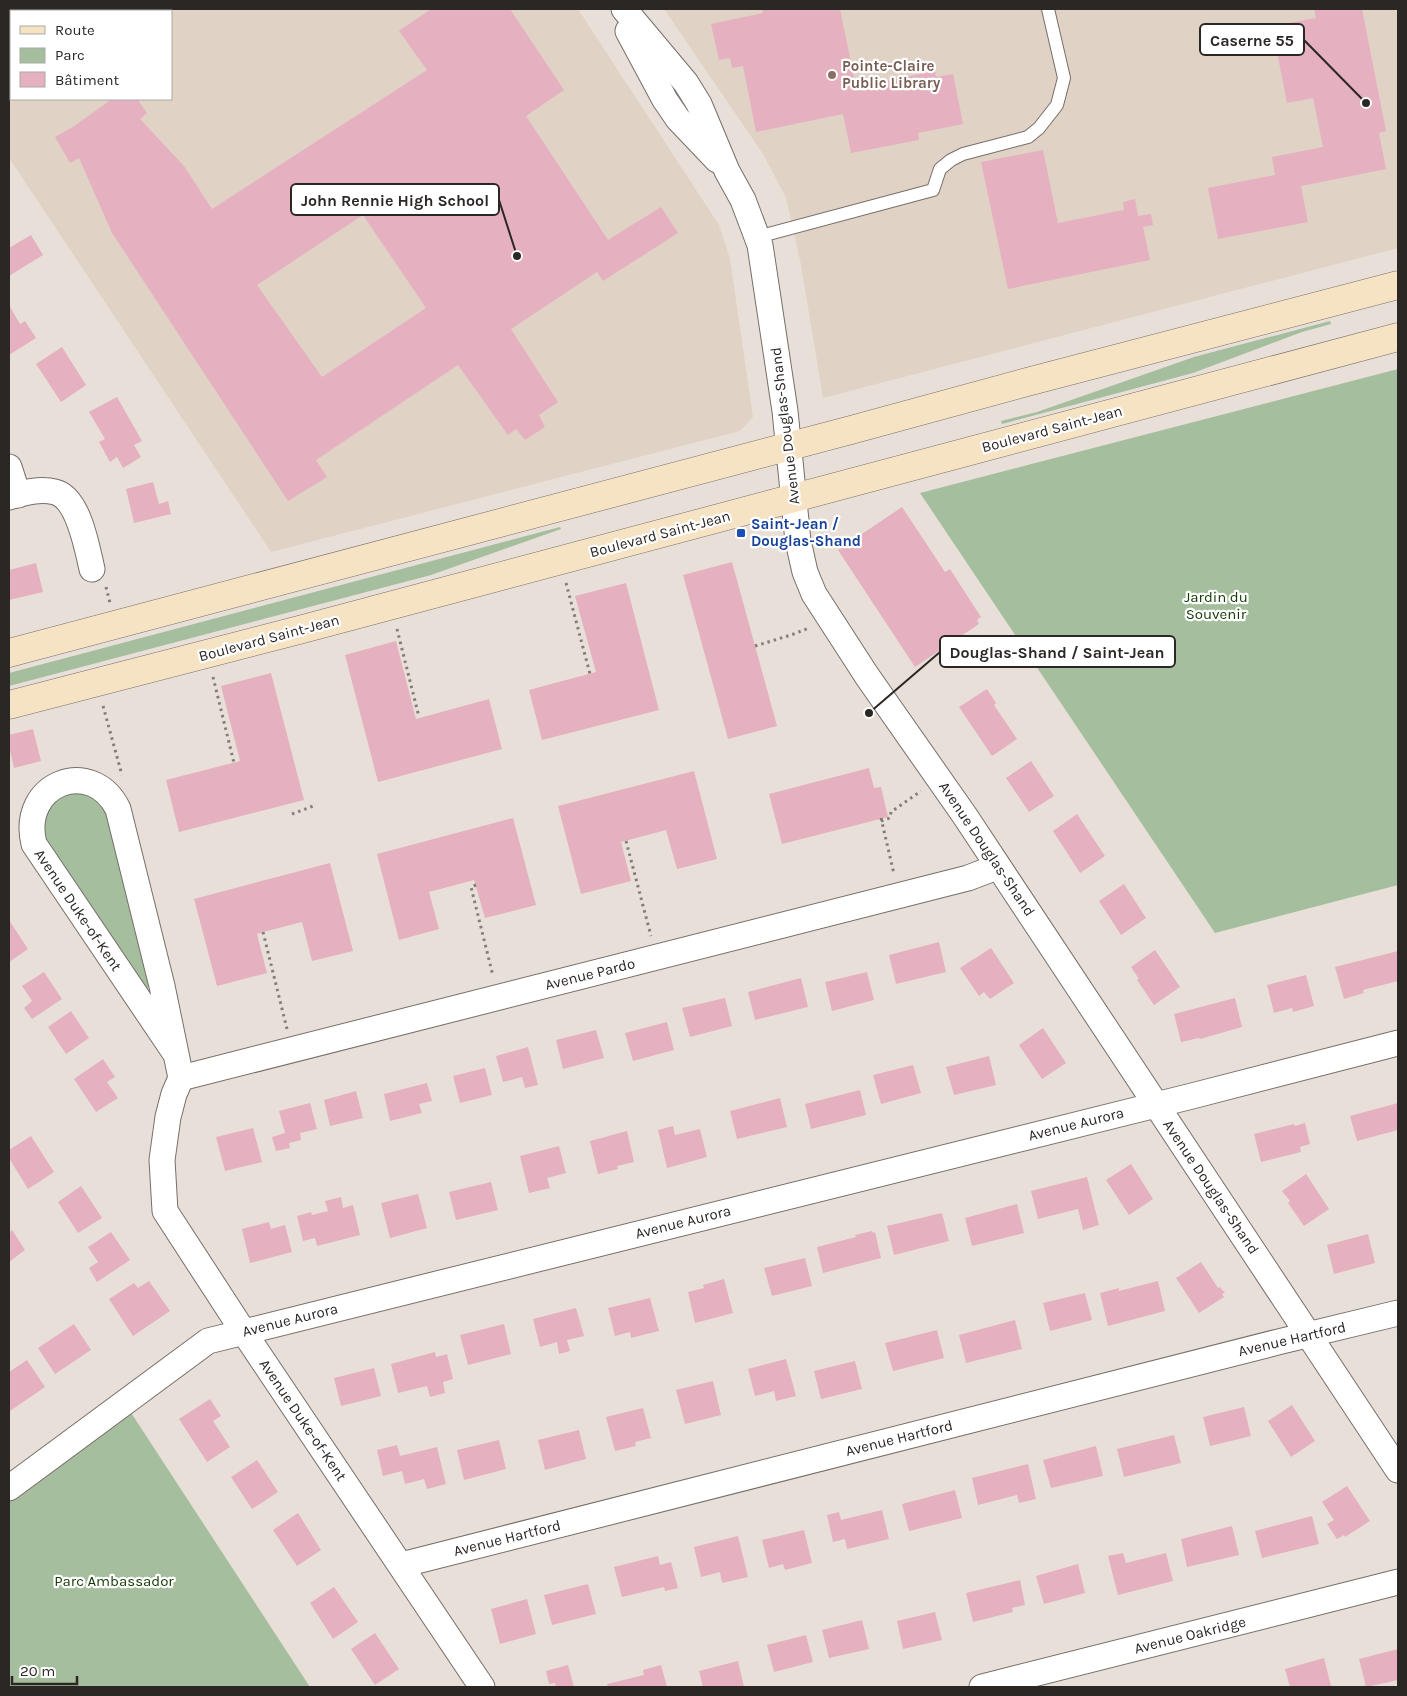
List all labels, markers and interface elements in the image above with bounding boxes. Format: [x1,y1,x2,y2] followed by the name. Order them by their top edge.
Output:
[10,10,172,100] legend
[55,21,95,39] text: Route
[1200,24,1304,55] callout: Caserne 55
[1210,31,1294,50] text: Caserne 55
[55,46,85,64] text: Parc
[842,57,941,92] place label: Pointe-Claire Public Library
[826,69,838,81] marker: Pointe-Claire Public Library
[55,71,119,89] text: Bâtiment
[291,184,499,215] callout: John Rennie High School
[301,191,489,210] text: John Rennie High School
[766,346,804,506] street label: Avenue Douglas-Shand
[980,402,1124,456] street label: Boulevard Saint-Jean
[588,507,732,561] street label: Boulevard Saint-Jean
[751,515,861,550] place label: Saint-Jean / Douglas-Shand
[735,527,747,539] marker: Saint-Jean / Douglas-Shand
[1184,588,1248,623] park label: Jardin du Souvenir
[197,611,341,665] street label: Boulevard Saint-Jean
[940,636,1175,667] callout: Douglas-Shand / Saint-Jean
[950,643,1164,662] text: Douglas-Shand / Saint-Jean
[935,778,1039,920] street label: Avenue Douglas-Shand
[30,846,126,975] street label: Avenue Duke-of-Kent
[543,954,637,994] street label: Avenue Pardo
[1026,1103,1126,1145] street label: Avenue Aurora
[1159,1116,1263,1258] street label: Avenue Douglas-Shand
[633,1201,733,1243] street label: Avenue Aurora
[240,1299,340,1341] street label: Avenue Aurora
[1236,1318,1348,1360] street label: Avenue Hartford
[255,1356,351,1485] street label: Avenue Duke-of-Kent
[843,1416,955,1460] street label: Avenue Hartford
[451,1516,563,1560] street label: Avenue Hartford
[54,1572,174,1590] park label: Parc Ambassador
[1132,1612,1248,1658] street label: Avenue Oakridge
[12,1654,78,1686] scale bar
[20,1662,55,1680] text: 20 m

